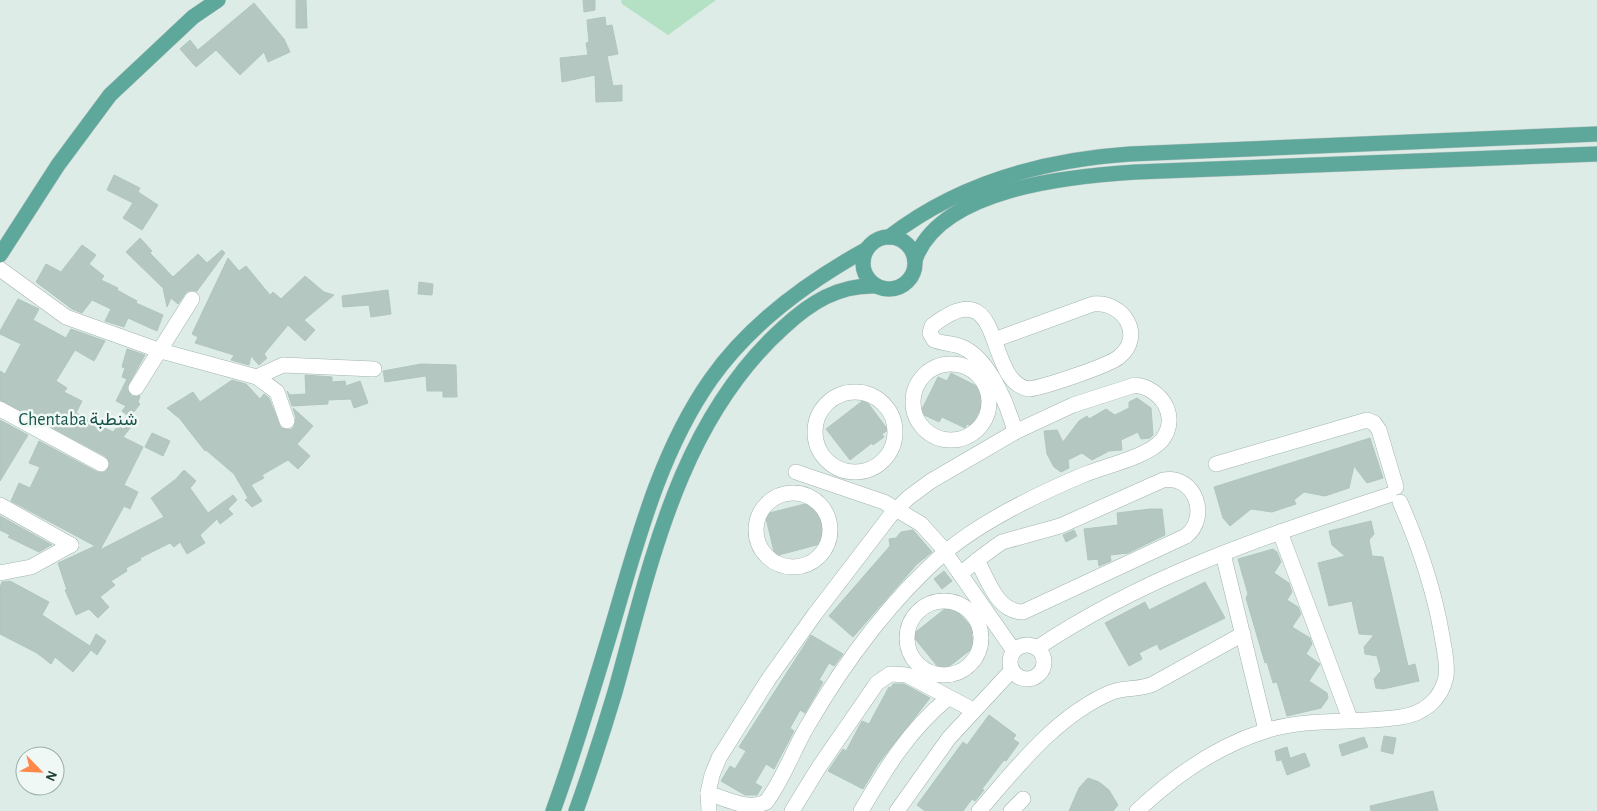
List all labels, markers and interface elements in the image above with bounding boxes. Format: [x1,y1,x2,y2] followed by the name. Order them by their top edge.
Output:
[19,411,137,429] district label: Chentaba شنطبة
[15,746,65,796] north arrow
[43,769,59,783] text: N

